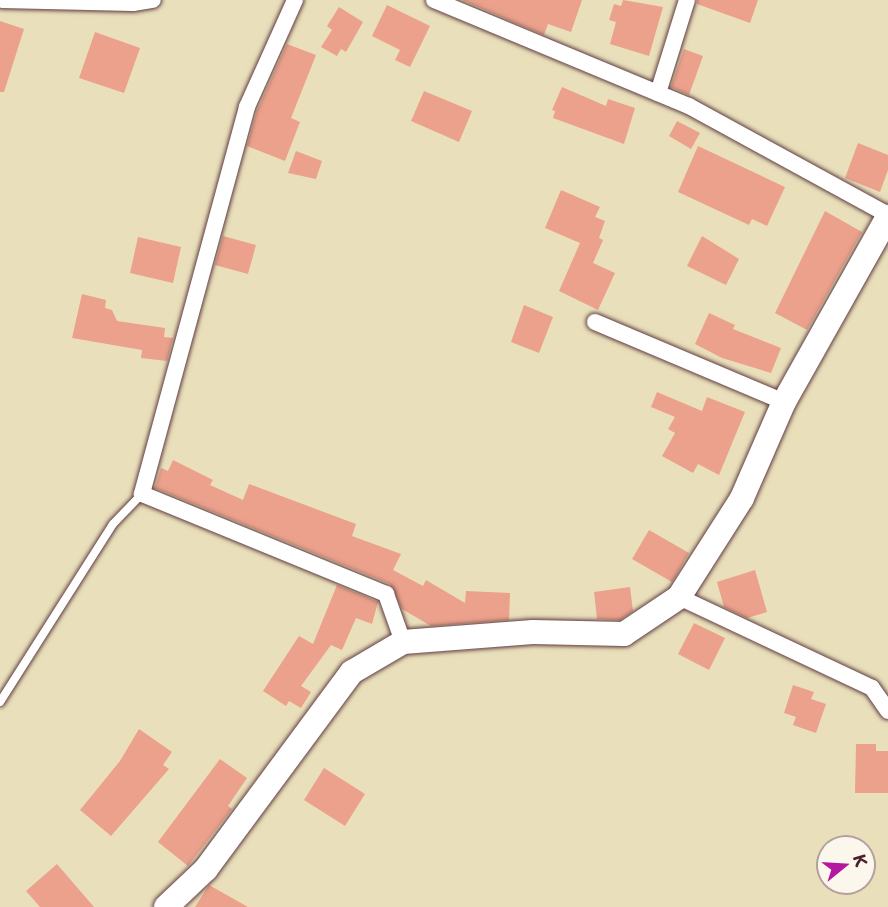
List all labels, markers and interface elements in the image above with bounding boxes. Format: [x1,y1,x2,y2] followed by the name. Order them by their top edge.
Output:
[816,835,876,895] north arrow
[848,851,874,869] text: K

